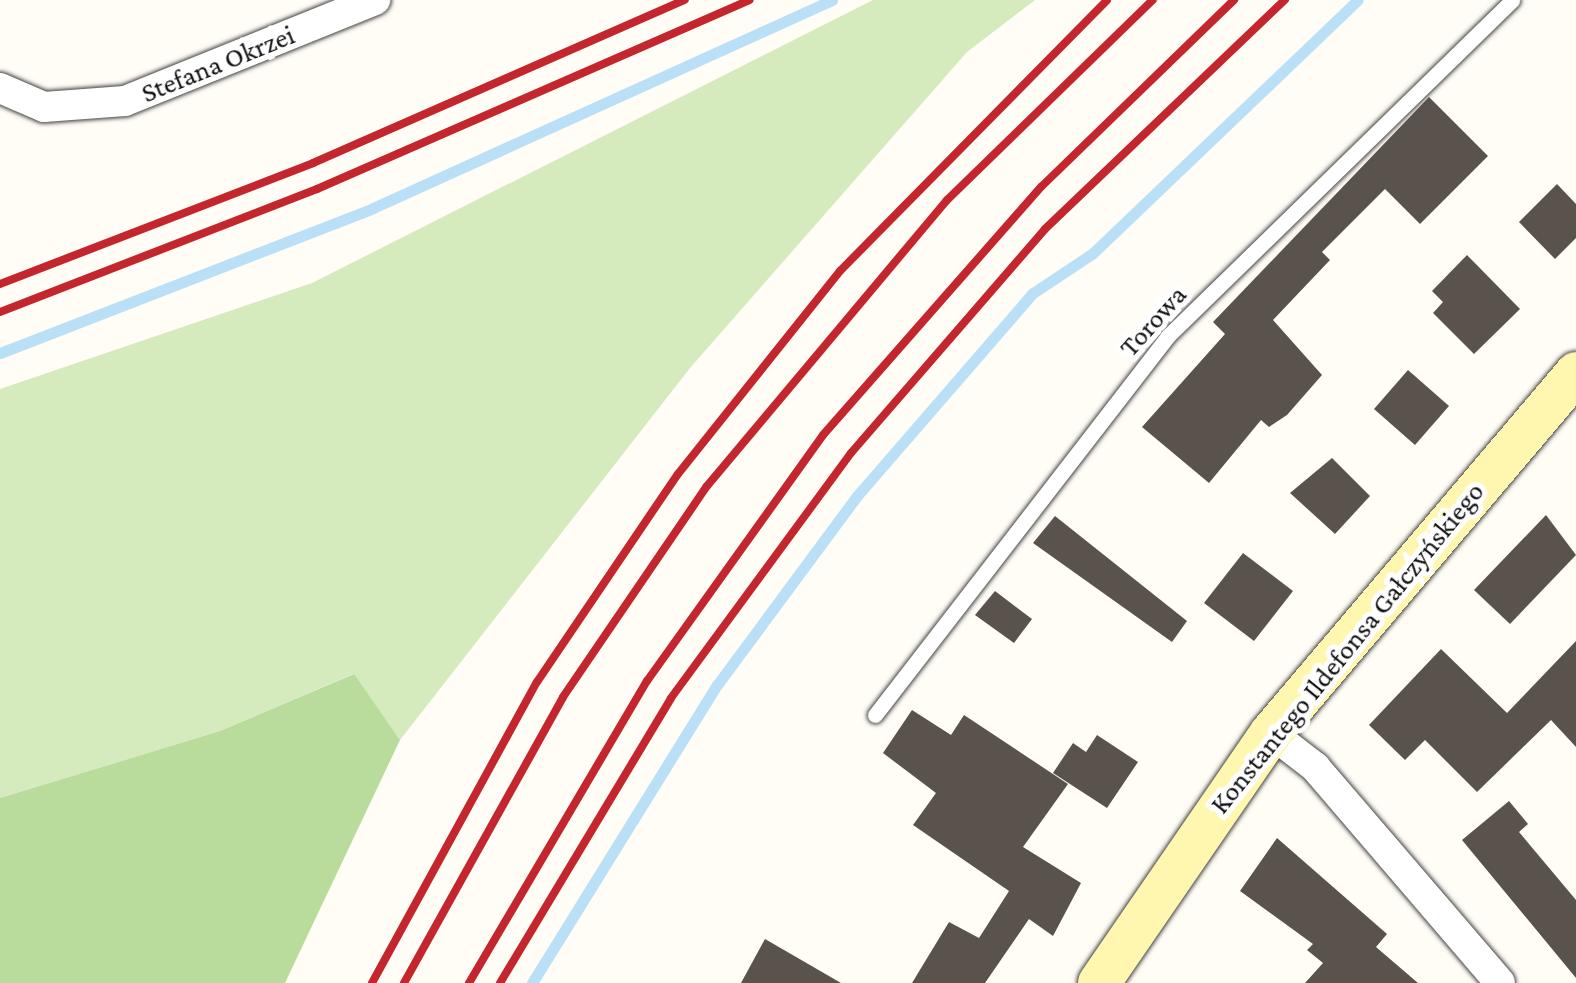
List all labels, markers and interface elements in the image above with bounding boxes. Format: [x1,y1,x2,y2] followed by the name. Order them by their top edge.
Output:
[136,18,300,110] street label: Stefana Okrzei
[1112,278,1194,364] street label: Torowa
[1203,476,1491,820] street label: Konstantego Ildefonsa Gałczyńskiego

